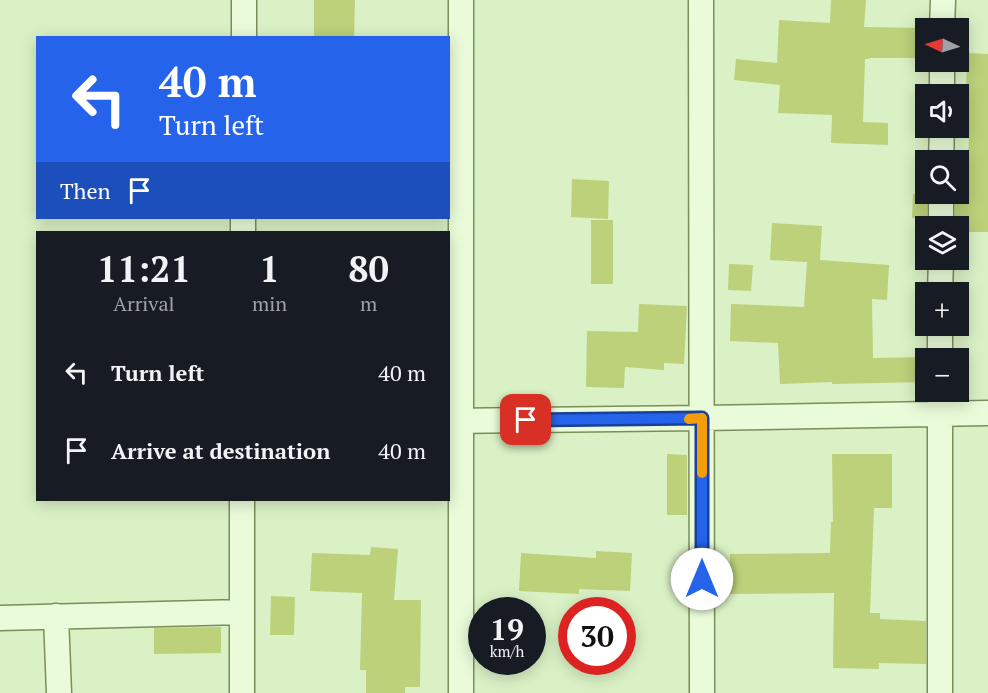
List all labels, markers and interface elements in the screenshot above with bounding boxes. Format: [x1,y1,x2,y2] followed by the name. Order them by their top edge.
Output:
[915,18,969,72] north arrow
[915,18,969,402] map controls
[159,53,257,109] text: 40 m
[60,60,138,138] icon: left
[915,84,969,138] button: sound
[159,107,264,143] text: Turn left
[915,150,969,204] button: search
[123,174,156,207] icon: arrive
[60,176,111,205] text: Then
[915,216,969,270] button: layers
[97,245,191,292] text: 11:21
[259,245,280,292] text: 1
[348,245,389,292] text: 80
[915,282,969,336] button: +
[113,290,175,317] text: Arrival
[252,290,287,317] text: min
[360,290,377,317] text: m
[915,348,969,402] button: −
[60,356,93,389] icon: left
[111,358,204,387] text: Turn left
[378,358,426,387] text: 40 m
[500,394,551,445] pin
[509,403,542,436] icon: arrive
[60,434,93,467] icon: arrive
[111,436,330,465] text: Arrive at destination
[378,436,426,465] text: 40 m
[670,547,734,611] position arrow
[558,597,636,675] speed limit sign: 30
[490,609,524,649] text: 19
[490,641,524,661] text: km/h

